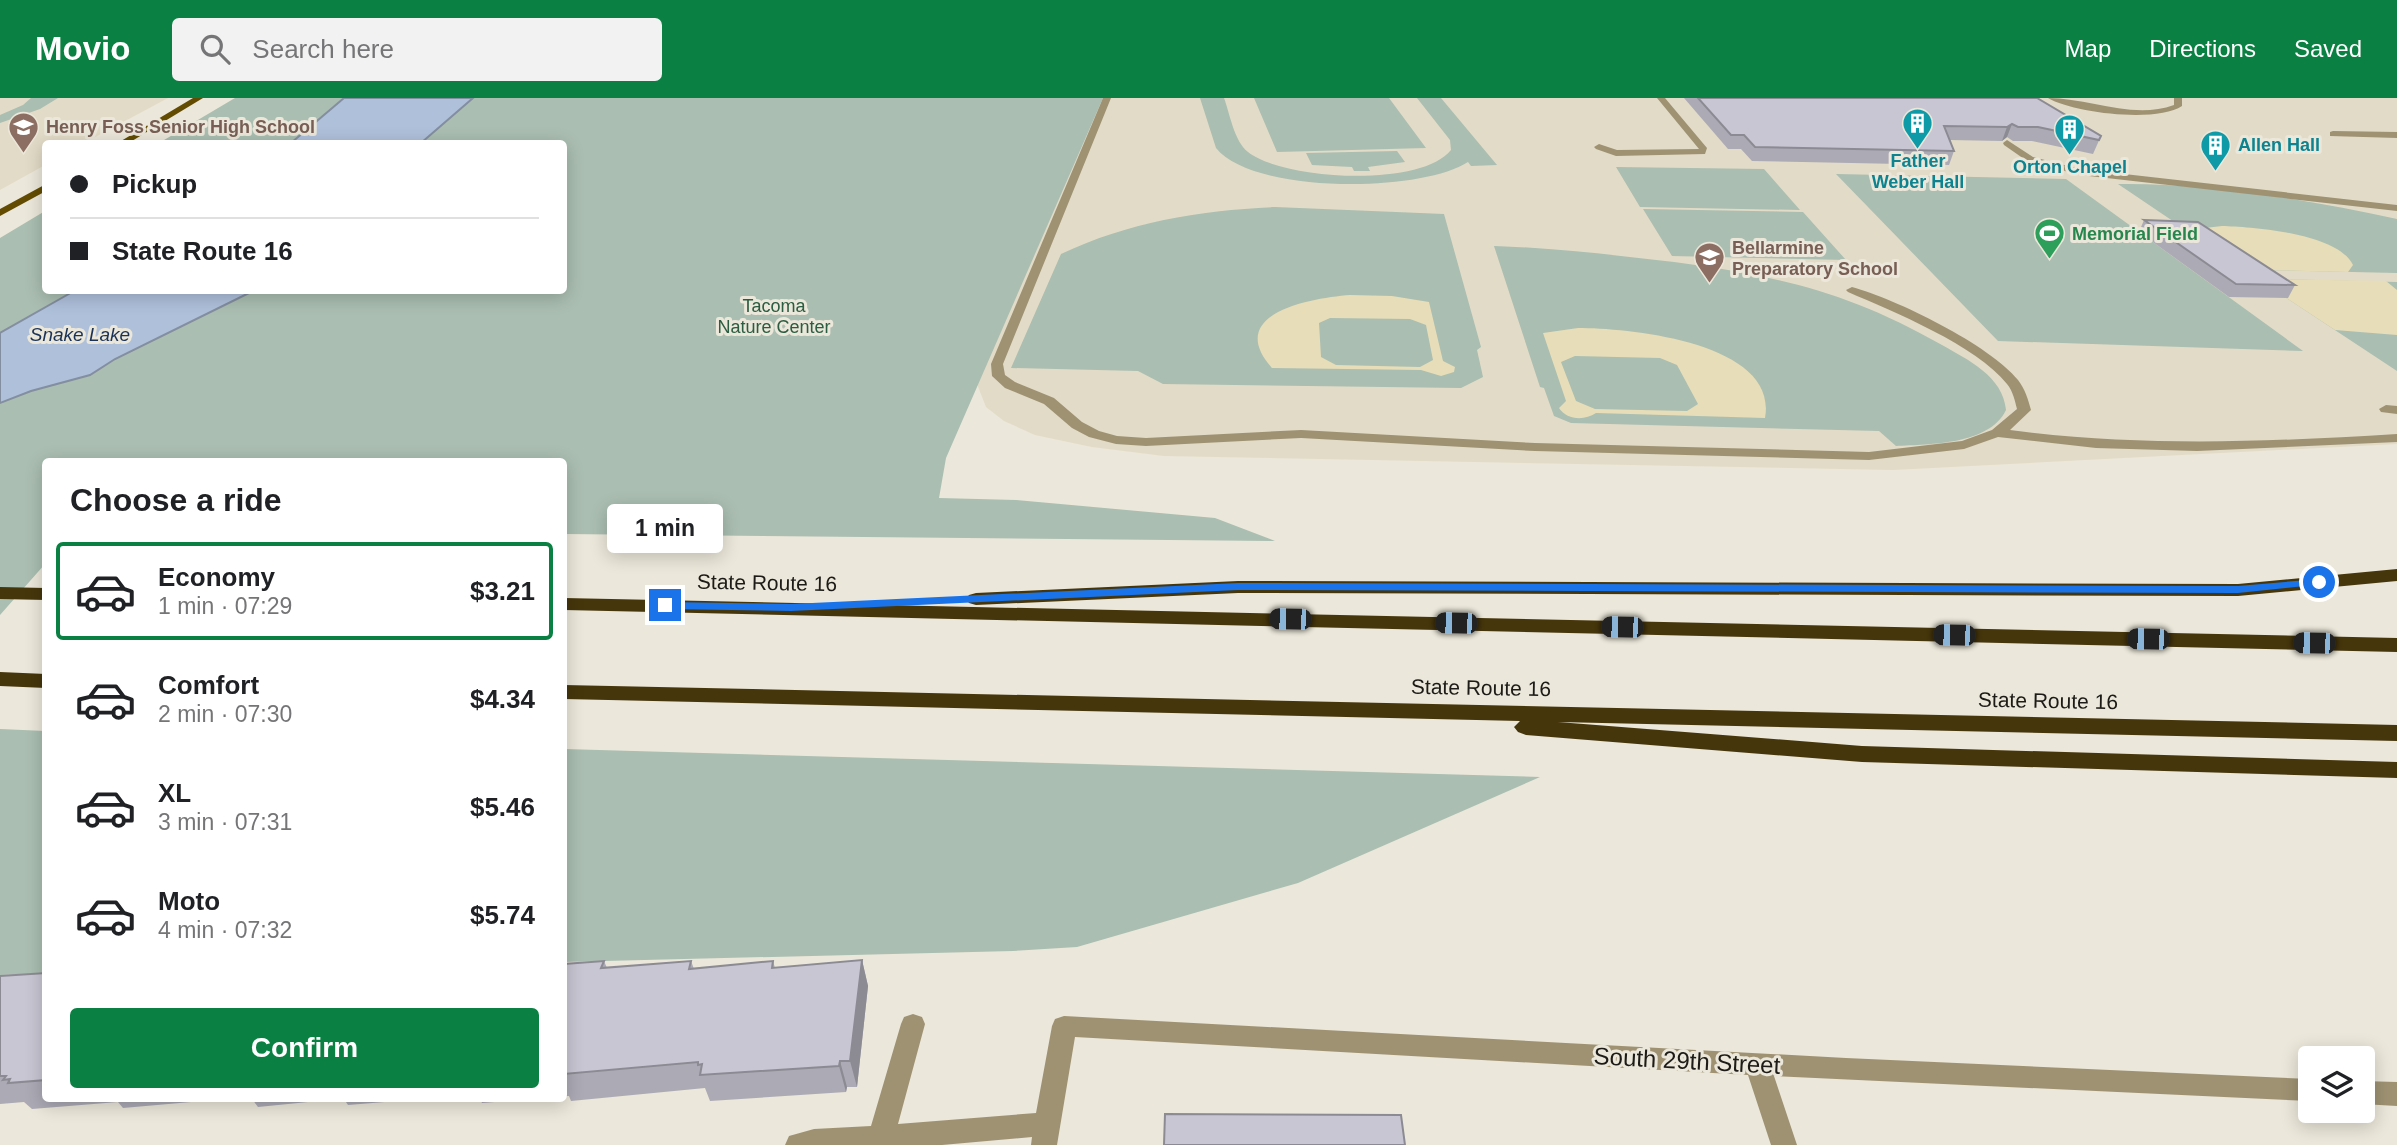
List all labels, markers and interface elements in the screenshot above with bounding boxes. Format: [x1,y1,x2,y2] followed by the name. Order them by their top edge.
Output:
[172,18,662,81] search box
[35,30,130,67] text: Movio
[196,30,234,68] icon: search
[252,34,394,64] text: Search here
[2065,35,2111,62] text: Map
[2149,35,2256,62] text: Directions
[2294,35,2362,62] text: Saved
[1901,106,1935,150] building icon: Father Weber Hall
[6,110,40,154] school or university icon: Henry Foss Senior High School
[2053,112,2087,156] building icon: Orton Chapel
[46,117,315,137] place label: Henry Foss Senior High School
[2198,128,2232,172] building icon: Allen Hall
[2238,135,2320,155] place label: Allen Hall
[1872,151,1964,192] place label: Father Weber Hall
[2013,157,2127,177] place label: Orton Chapel
[112,169,197,199] text: Pickup
[2032,217,2066,261] sports icon: Memorial Field
[2072,224,2198,244] place label: Memorial Field
[112,236,293,266] text: State Route 16
[1732,238,1898,279] place label: Bellarmine Preparatory School
[1692,241,1726,285] school or university icon: Bellarmine Preparatory School
[717,296,831,337] park label: Tacoma Nature Center
[30,324,130,345] water label: Snake Lake
[70,482,282,518] text: Choose a ride
[607,504,723,552] callout: 1 min
[635,515,695,541] text: 1 min
[74,560,137,623] icon: car
[158,562,275,592] text: Economy
[2303,566,2335,598] route start
[697,570,837,595] street label: State Route 16
[470,576,535,606] text: $3.21
[649,589,681,621] route end
[158,593,292,619] text: 1 min · 07:29
[1269,608,1312,630] car
[1435,612,1478,634] car
[1601,616,1644,638] car
[1933,624,1976,646] car
[2127,628,2170,650] car
[2293,632,2336,654] car
[74,668,137,731] icon: car
[158,670,259,700] text: Comfort
[1411,675,1551,700] street label: State Route 16
[470,684,535,714] text: $4.34
[1978,688,2118,713] street label: State Route 16
[158,701,292,727] text: 2 min · 07:30
[74,776,137,839] icon: car
[158,778,191,808] text: XL
[470,792,535,822] text: $5.46
[158,809,292,835] text: 3 min · 07:31
[74,884,137,947] icon: car
[158,886,220,916] text: Moto
[470,900,535,930] text: $5.74
[158,917,292,943] text: 4 min · 07:32
[70,1008,539,1088] button: Confirm
[1593,1042,1781,1079] street label: South 29th Street
[2298,1046,2375,1123] map controls
[2298,1046,2375,1123] button: layers

